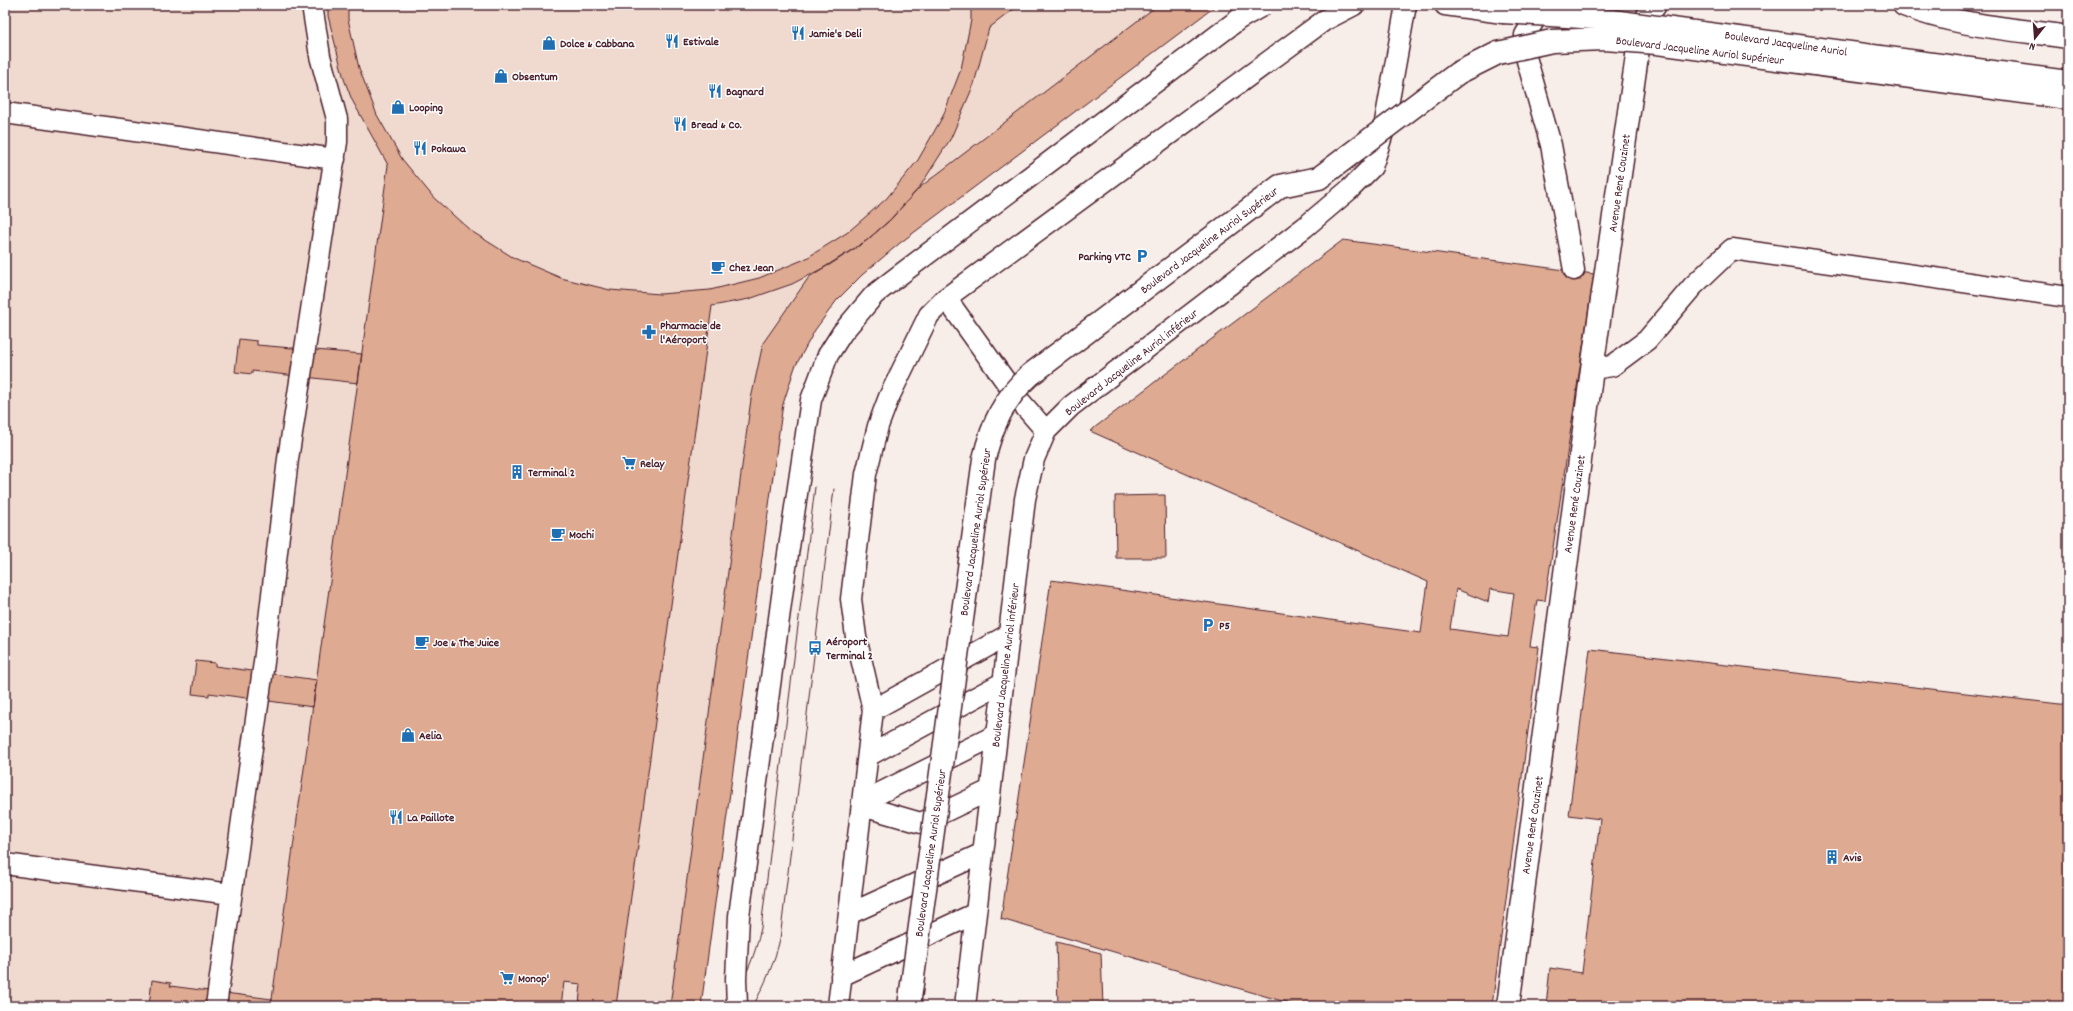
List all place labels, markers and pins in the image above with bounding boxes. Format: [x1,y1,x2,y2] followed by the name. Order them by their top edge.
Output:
[790,25,806,41] restaurant icon: Jamie's Deli
[809,26,862,43] place label: Jamie's Deli
[664,33,680,49] restaurant icon: Estivale
[683,34,720,51] place label: Estivale
[541,35,557,51] shop icon: Dolce & Cabbana
[560,36,635,53] place label: Dolce & Cabbana
[493,68,509,84] shop icon: Obsentum
[512,69,558,86] place label: Obsentum
[707,83,723,99] restaurant icon: Bagnard
[726,84,764,101] place label: Bagnard
[390,99,406,115] shop icon: Looping
[409,100,443,117] place label: Looping
[672,116,688,132] restaurant icon: Bread & Co.
[691,117,742,134] place label: Bread & Co.
[412,140,428,156] restaurant icon: Pokawa
[431,141,467,158] place label: Pokawa
[1134,248,1150,264] parking icon: Parking VTC
[1078,249,1131,266] place label: Parking VTC
[710,259,726,275] cafe icon: Chez Jean
[729,260,774,277] place label: Chez Jean
[660,318,722,349] place label: Pharmacie de l'Aéroport
[641,324,657,340] pharmacy icon: Pharmacie de l'Aéroport
[621,455,637,471] supermarket icon: Relay
[640,456,666,473] place label: Relay
[509,464,525,480] building icon: Terminal 2
[528,465,575,482] place label: Terminal 2
[550,526,566,542] cafe icon: Mochi
[569,527,595,544] place label: Mochi
[1200,617,1216,633] parking icon: P5
[1219,618,1230,635] place label: P5
[414,634,430,650] cafe icon: Joe & The Juice
[826,634,873,665] place label: Aéroport Terminal 2
[433,635,500,652] place label: Joe & The Juice
[807,640,823,656] bus stop icon: Aéroport Terminal 2
[400,727,416,743] shop icon: Aelia
[419,728,443,745] place label: Aelia
[388,809,404,825] restaurant icon: La Paillote
[407,810,455,827] place label: La Paillote
[1824,849,1840,865] building icon: Avis
[1843,850,1862,867] place label: Avis
[499,970,515,986] supermarket icon: Monop'
[518,971,549,988] place label: Monop'

